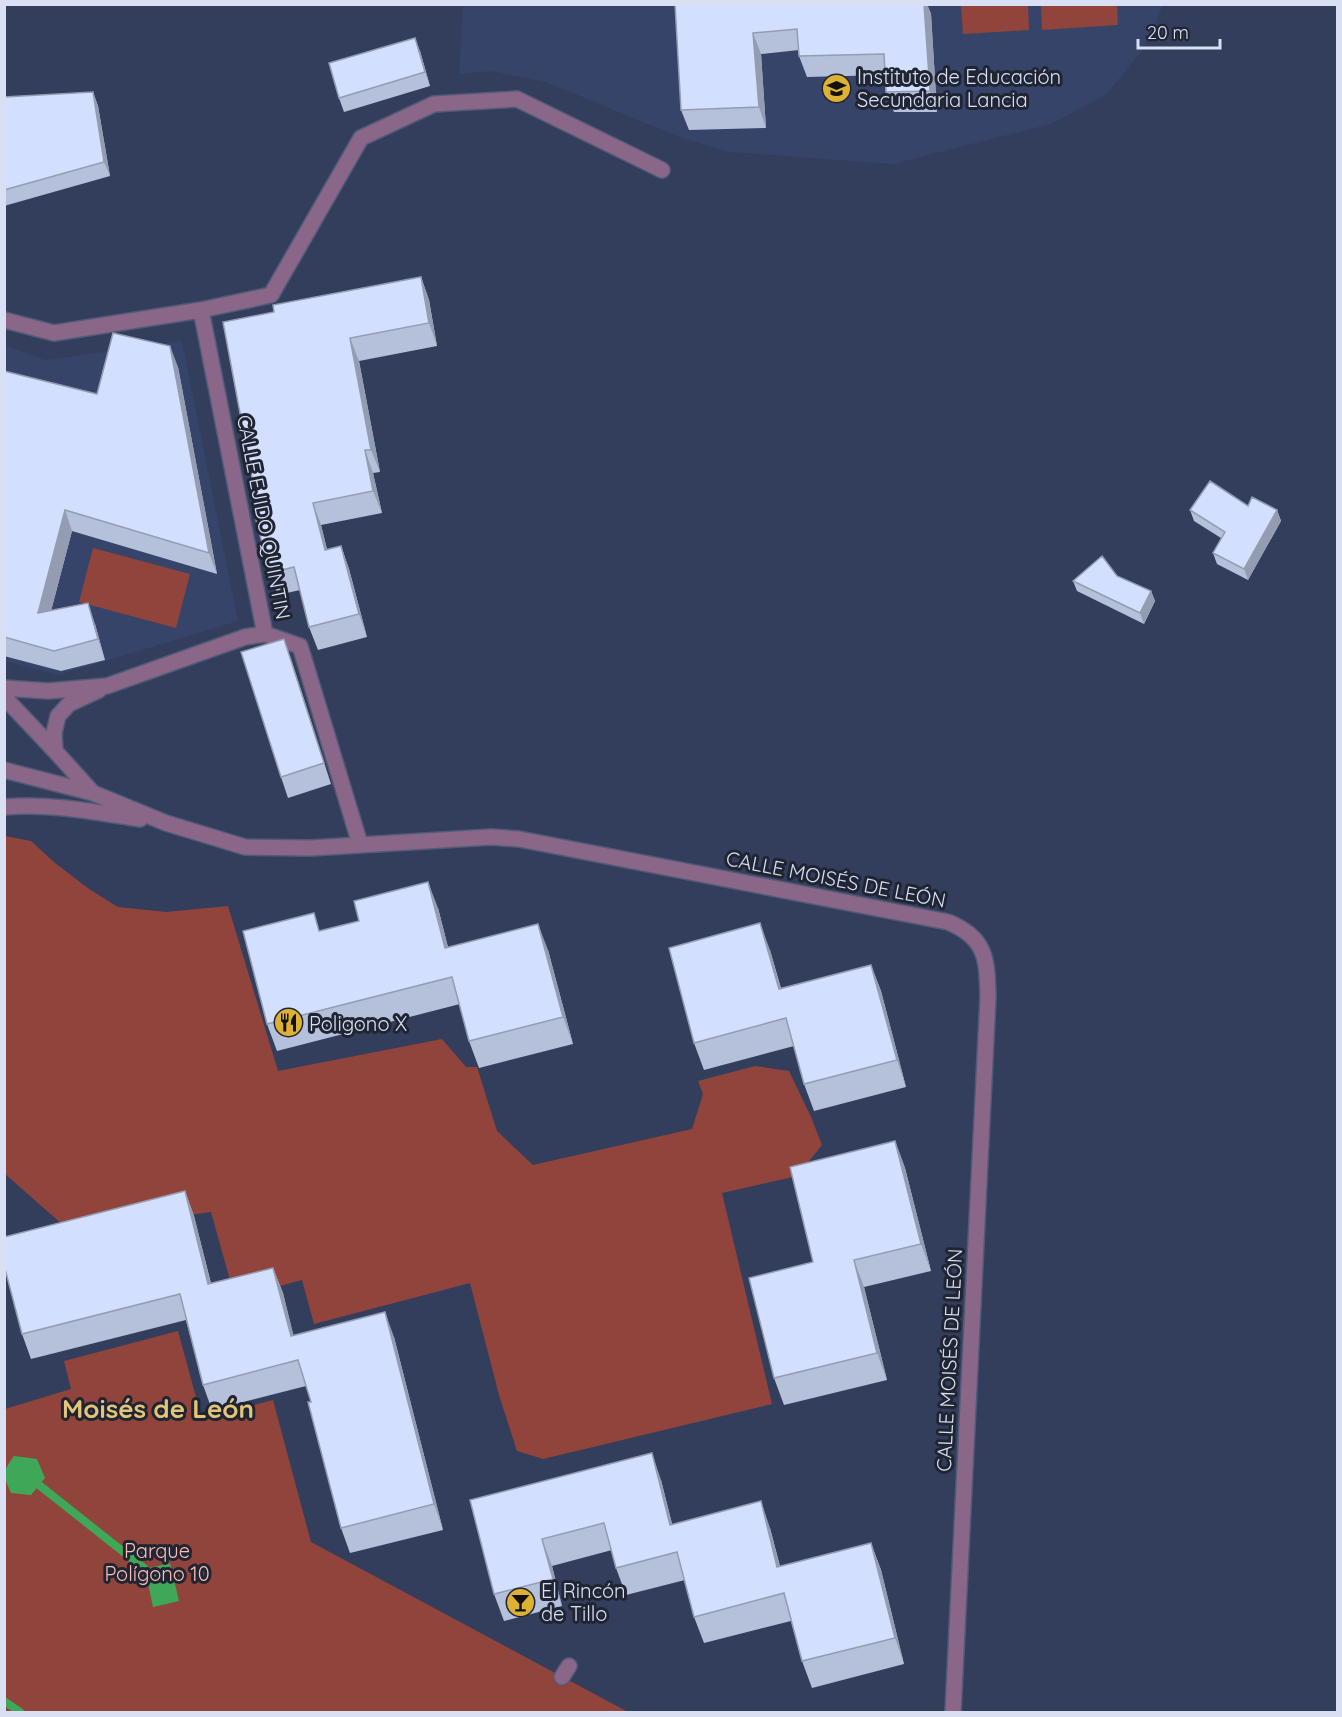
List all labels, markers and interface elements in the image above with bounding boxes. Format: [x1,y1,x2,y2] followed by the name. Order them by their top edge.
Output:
[1138,12,1220,50] scale bar
[1147,21,1189,44] text: 20 m
[857,64,1061,112] place label: Instituto de Educación Secundaria Lancia
[820,72,852,104] school or university icon: Instituto de Educación Secundaria Lancia
[232,413,296,621] street label: CALLE EJIDO QUINTIN
[724,845,948,913] street label: CALLE MOISÉS DE LEÓN
[272,1007,304,1039] restaurant icon: Poligono X
[309,1011,407,1036] place label: Poligono X
[931,1248,967,1472] street label: CALLE MOISÉS DE LEÓN
[62,1392,254,1425] district label: Moisés de León
[104,1538,210,1586] park label: Parque Polígono 10
[541,1578,626,1626] place label: El Rincón de Tillo
[504,1586,536,1618] bar icon: El Rincón de Tillo

